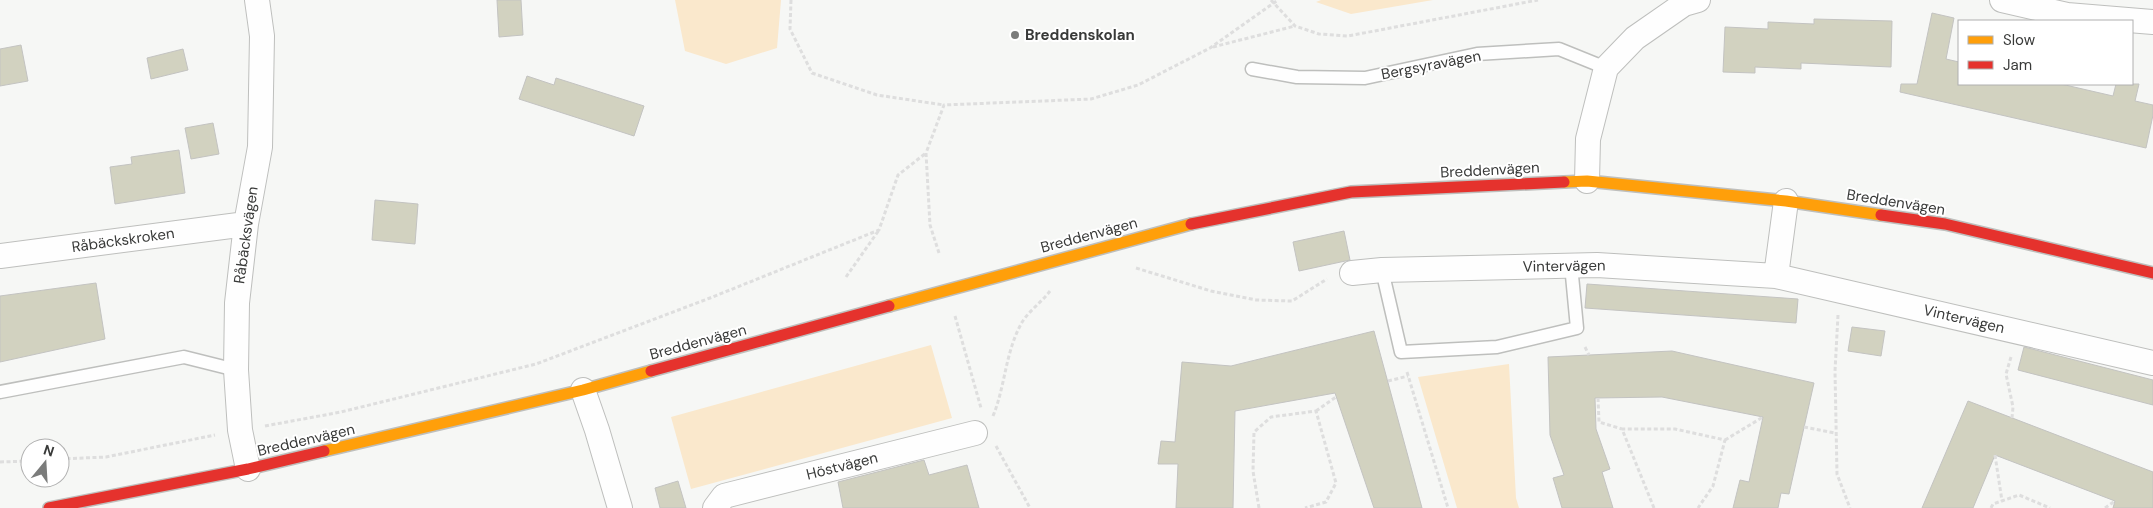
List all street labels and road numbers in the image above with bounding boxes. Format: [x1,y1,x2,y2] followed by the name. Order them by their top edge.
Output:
[1379,46,1483,84] street label: Bergsyravägen
[1440,157,1540,183] street label: Breddenvägen
[1845,184,1947,220] street label: Breddenvägen
[229,185,263,285] street label: Råbäcksvägen
[1038,212,1140,258] street label: Breddenvägen
[70,223,176,257] street label: Råbäckskroken
[1522,255,1606,277] street label: Vintervägen
[1921,300,2007,338] street label: Vintervägen
[647,319,749,365] street label: Breddenvägen
[255,419,357,461] street label: Breddenvägen
[804,447,880,485] street label: Höstvägen

